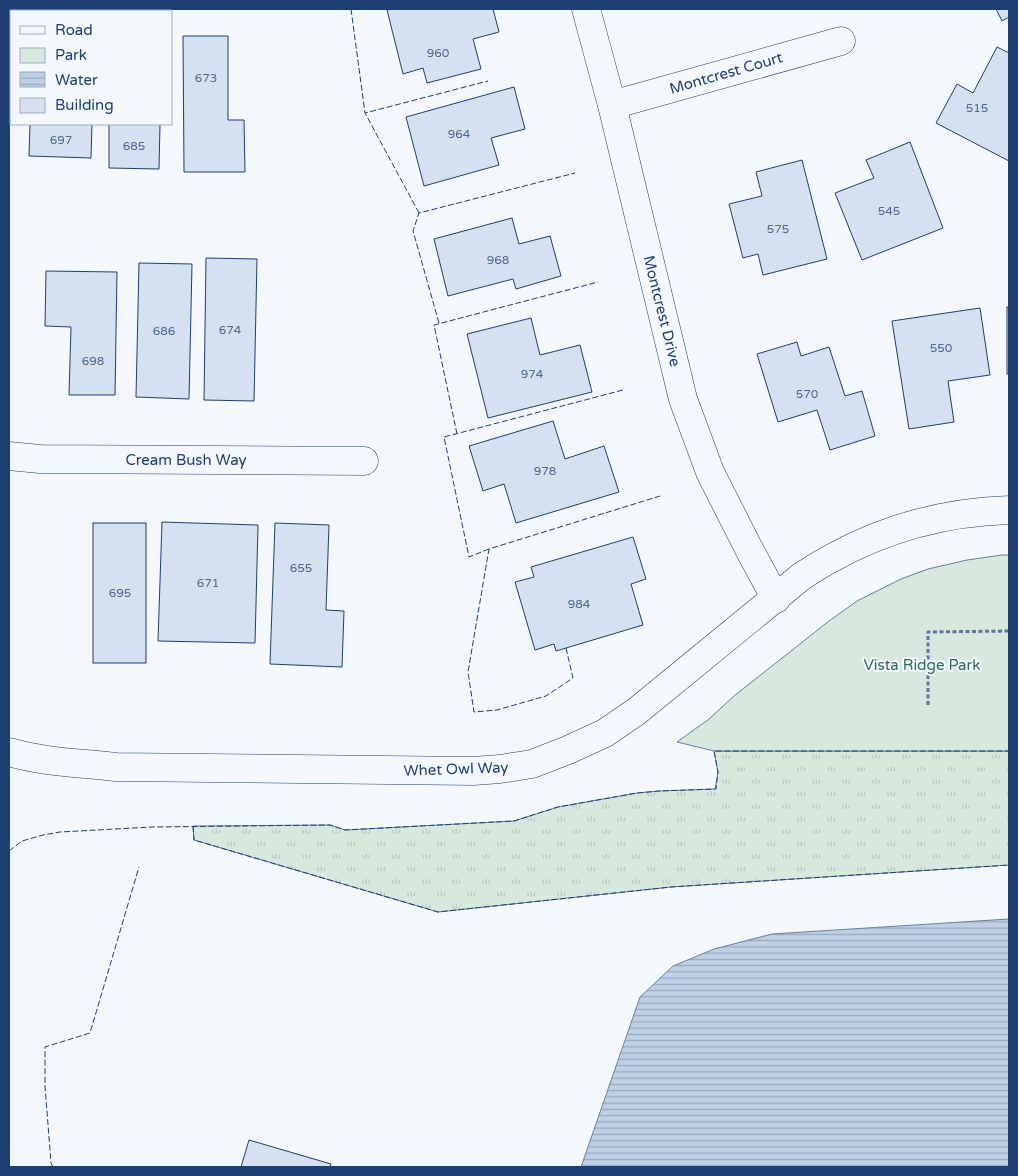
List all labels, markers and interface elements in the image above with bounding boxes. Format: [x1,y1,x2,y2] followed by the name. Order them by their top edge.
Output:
[10,10,172,125] legend
[55,21,93,39] text: Road
[55,46,87,64] text: Park
[427,46,450,60] house number: 960
[667,48,785,98] street label: Montcrest Court
[55,71,98,89] text: Water
[195,71,217,85] house number: 673
[55,96,114,114] text: Building
[966,101,988,115] house number: 515
[448,127,471,141] house number: 964
[50,133,72,147] house number: 697
[123,139,145,153] house number: 685
[878,204,900,218] house number: 545
[767,222,789,236] house number: 575
[487,253,509,267] house number: 968
[640,254,684,368] street label: Montcrest Drive
[219,323,242,337] house number: 674
[153,324,175,338] house number: 686
[930,341,953,355] house number: 550
[82,354,104,368] house number: 698
[521,367,544,381] house number: 974
[796,387,819,401] house number: 570
[125,451,247,469] street label: Cream Bush Way
[534,464,556,478] house number: 978
[290,561,312,575] house number: 655
[197,576,219,590] house number: 671
[109,586,131,600] house number: 695
[568,597,591,611] house number: 984
[864,656,980,674] park label: Vista Ridge Park
[403,758,509,780] street label: Whet Owl Way

